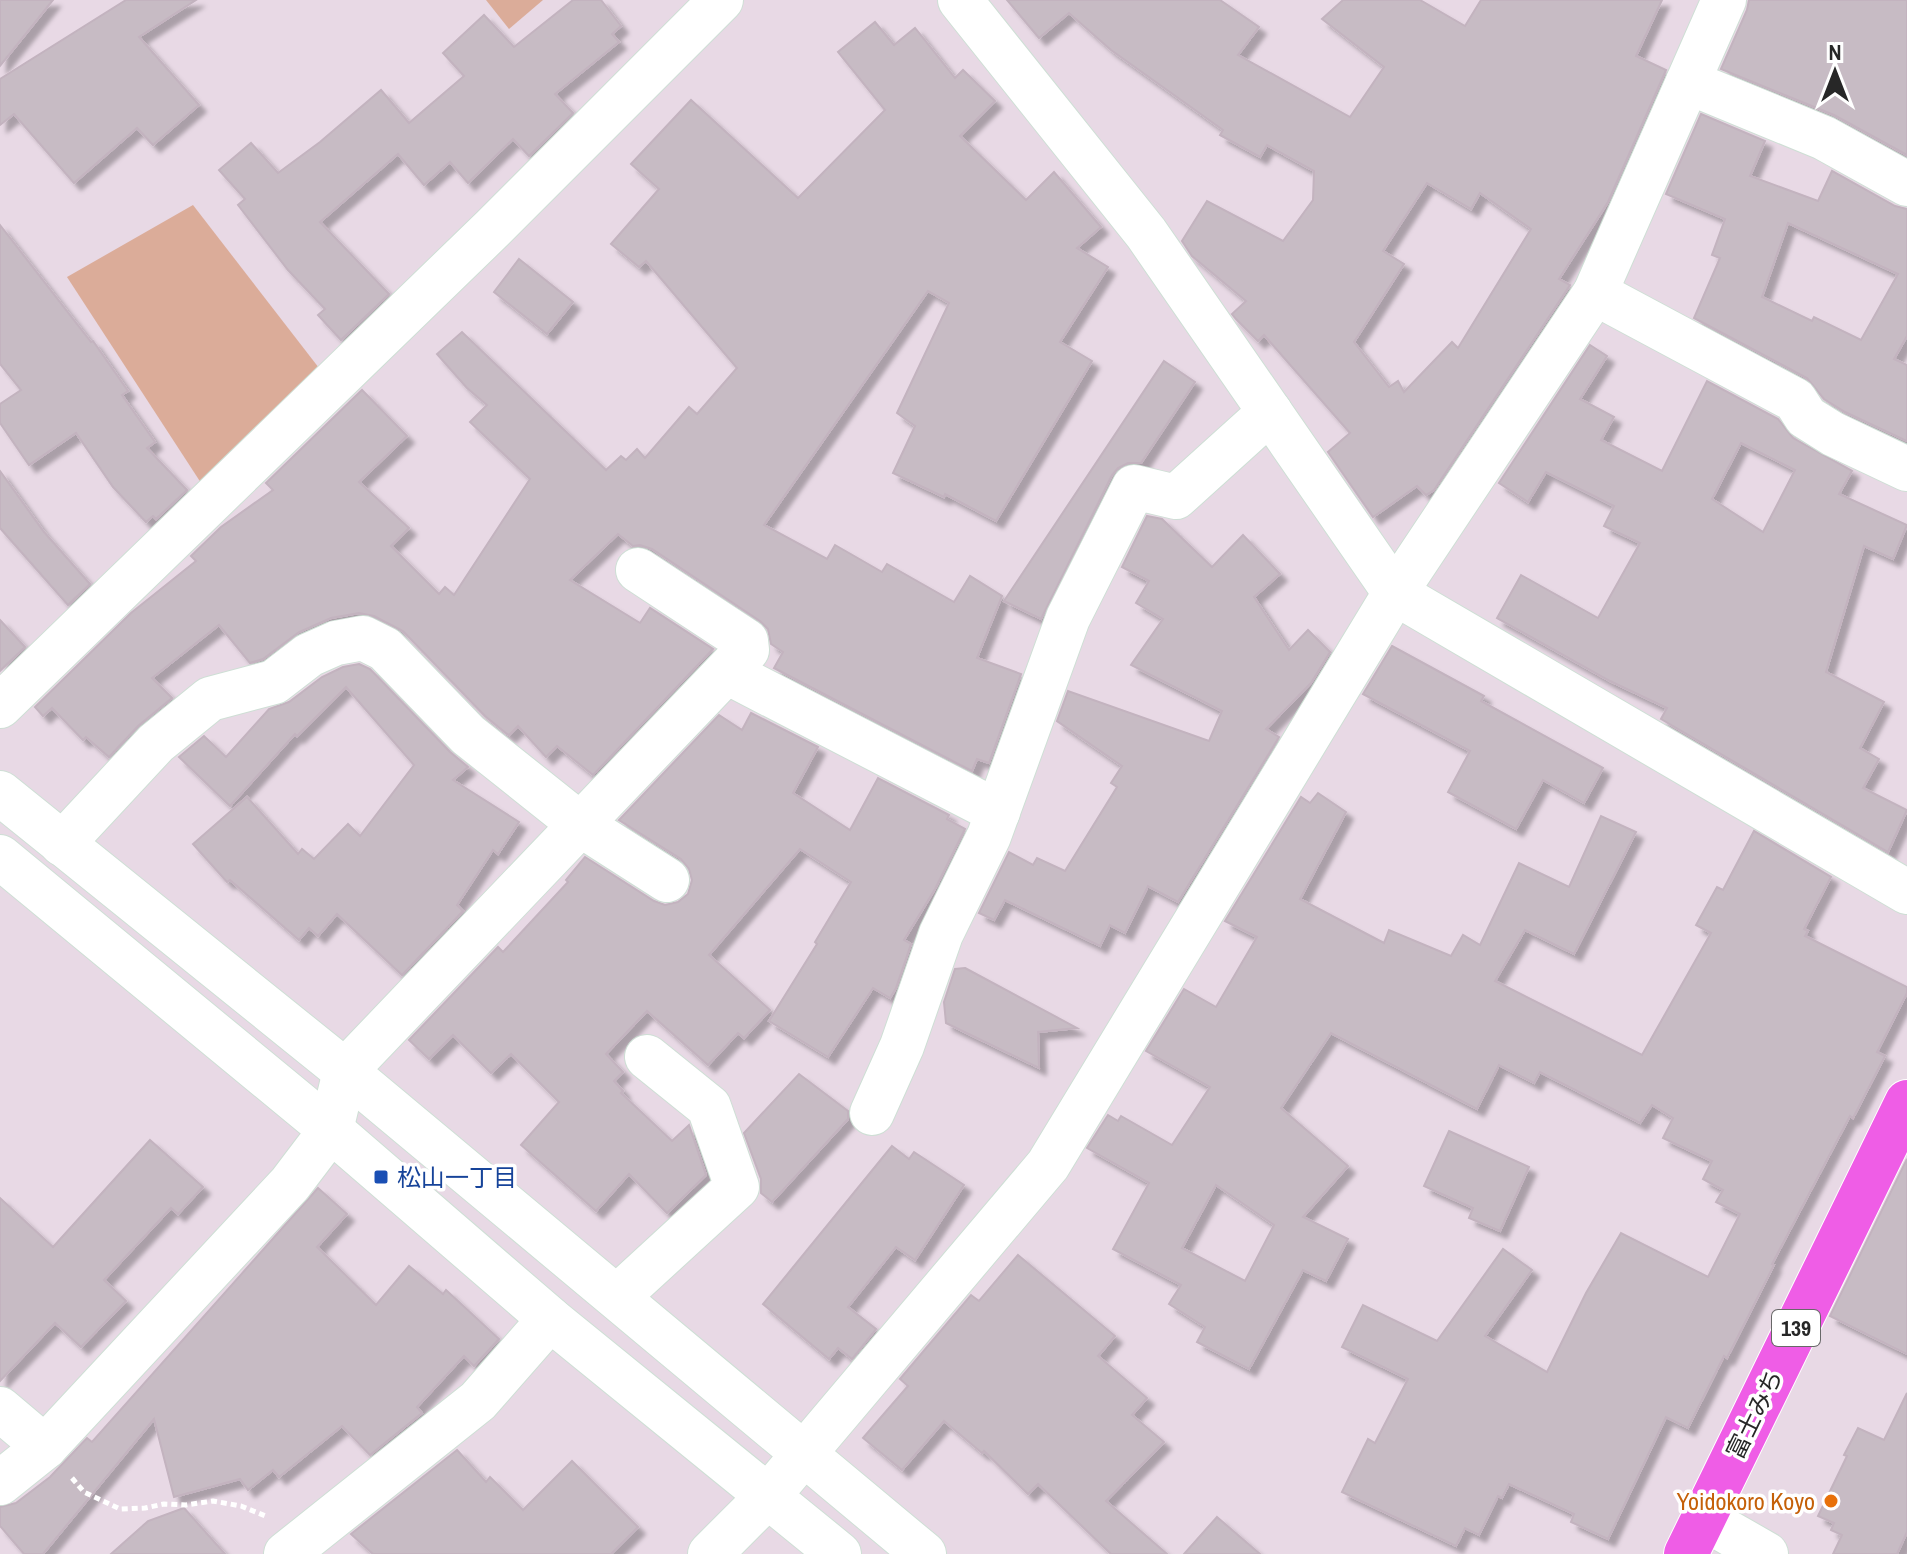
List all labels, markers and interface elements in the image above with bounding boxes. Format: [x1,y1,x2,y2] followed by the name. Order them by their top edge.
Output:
[1795,32,1875,112] north arrow
[1828,37,1842,67] text: N
[397,1161,517,1193] place label: 松山一丁目
[372,1168,390,1186] marker: 松山一丁目
[1772,1310,1820,1346] road number: 139
[1719,1364,1789,1464] street label: 富士みち
[1677,1485,1815,1517] place label: Yoidokoro Koyo
[1822,1492,1840,1510] marker: Yoidokoro Koyo

